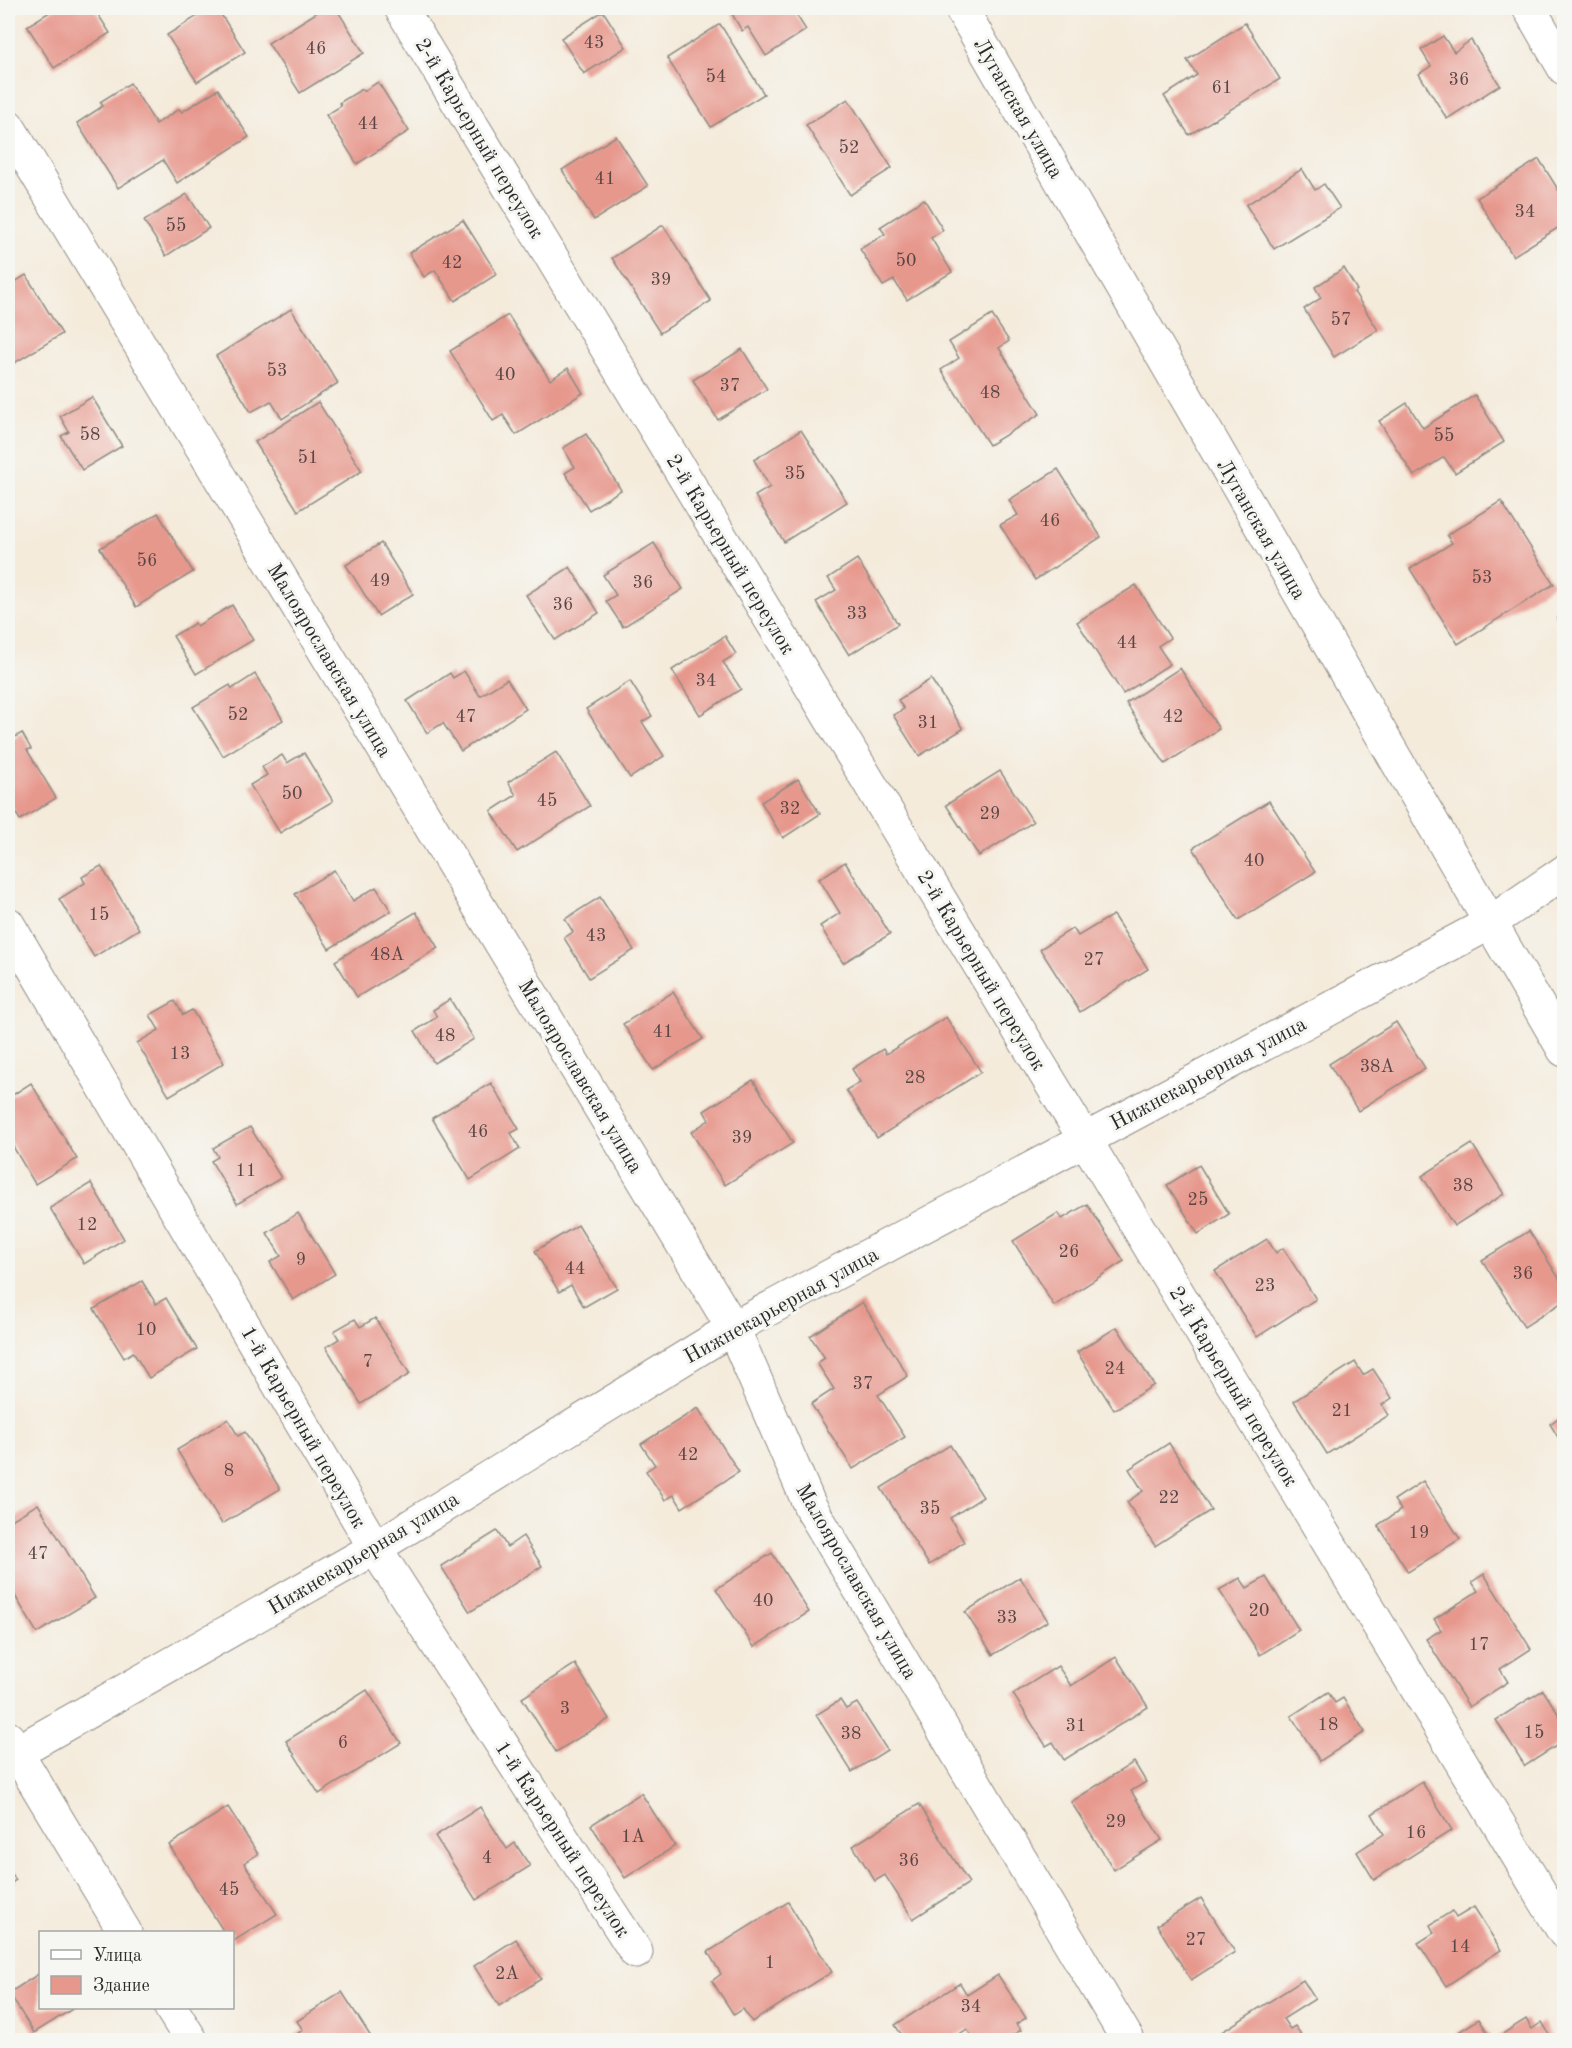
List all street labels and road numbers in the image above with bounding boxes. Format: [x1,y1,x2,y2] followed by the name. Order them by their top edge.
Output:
[411,35,547,243] street label: 2-й Карьерный переулок
[969,35,1066,183] street label: Луганская улица
[662,451,798,659] street label: 2-й Карьерный переулок
[1212,456,1309,604] street label: Луганская улица
[263,560,395,761] street label: Малоярославская улица
[913,867,1049,1075] street label: 2-й Карьерный переулок
[514,976,646,1177] street label: Малоярославская улица
[1107,1014,1310,1135] street label: Нижнекарьерная улица
[681,1244,882,1368] street label: Нижнекарьерная улица
[1165,1283,1301,1491] street label: 2-й Карьерный переулок
[236,1323,369,1533] street label: 1-й Карьерный переулок
[791,1480,920,1683] street label: Малоярославская улица
[265,1489,463,1620] street label: Нижнекарьерная улица
[490,1738,633,1942] street label: 1-й Карьерный переулок

